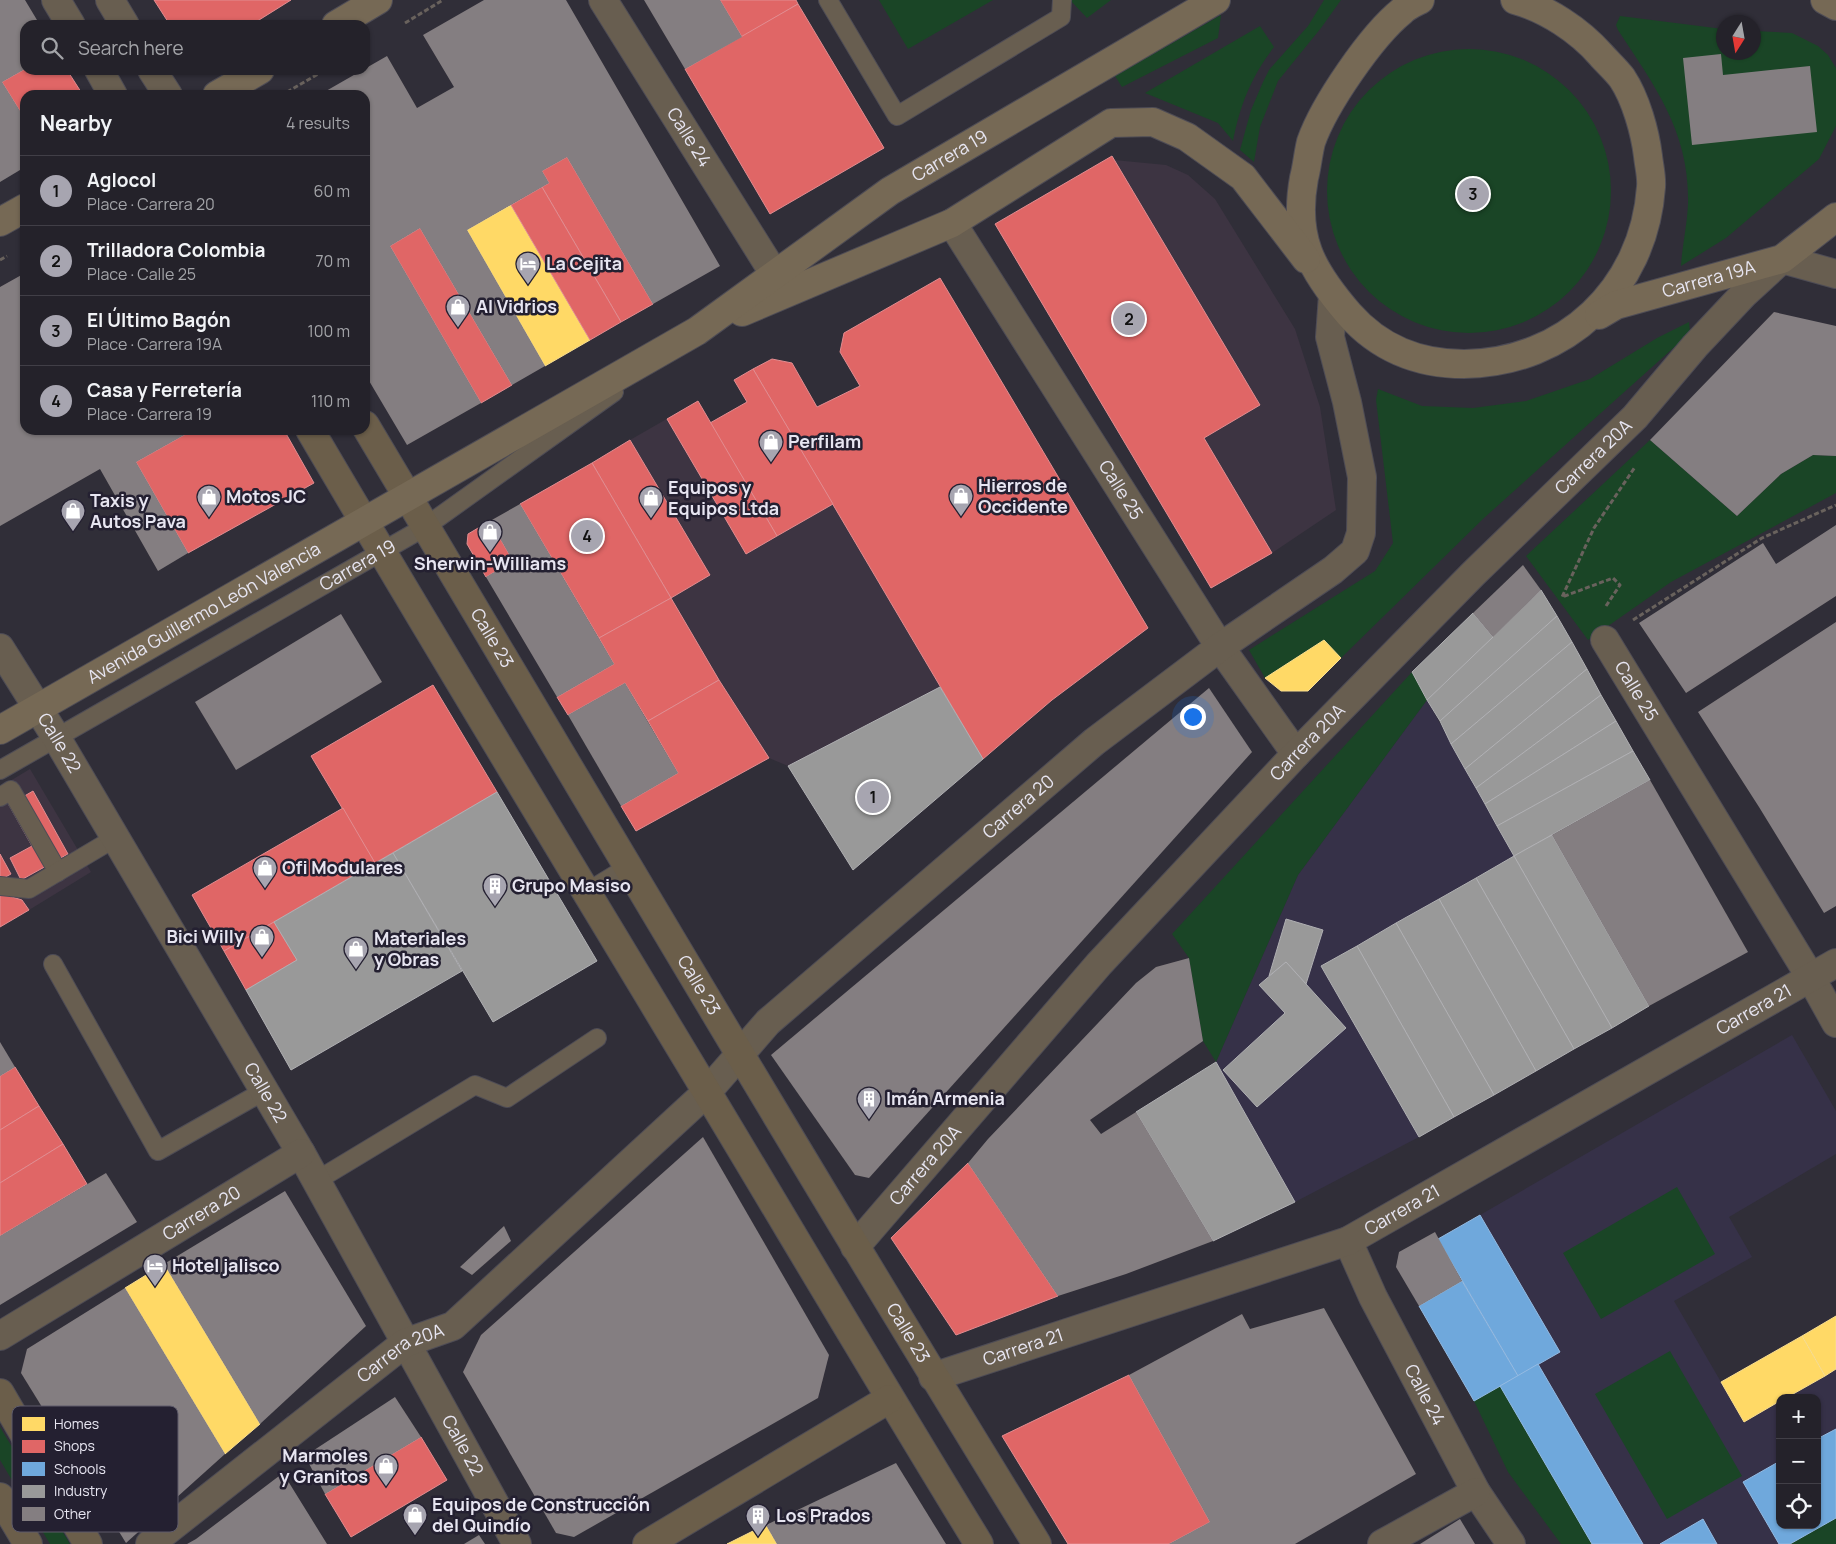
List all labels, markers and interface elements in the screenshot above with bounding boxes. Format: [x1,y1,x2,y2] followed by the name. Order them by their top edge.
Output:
[1716,15,1761,60] north arrow
[20,20,370,75] search box
[38,34,66,62] icon: search
[78,35,184,61] text: Search here
[662,102,717,171] street label: Calle 24
[40,109,112,137] text: Nearby
[286,112,350,134] text: 4 results
[907,123,992,187] street label: Carrera 19
[87,167,156,193] text: Aglocol
[1457,175,1489,213] pin: 3
[52,180,60,202] text: 1
[314,180,350,202] text: 60 m
[87,193,215,215] text: Place · Carrera 20
[87,237,266,263] text: Trilladora Colombia
[51,250,61,272] text: 2
[315,250,350,272] text: 70 m
[515,251,541,285] hotel icon: La Cejita
[546,251,622,275] place label: La Cejita
[1659,254,1758,303] street label: Carrera 19A
[87,263,196,285] text: Place · Calle 25
[445,294,471,328] shop icon: Al Vidrios
[476,294,557,318] place label: Al Vidrios
[1113,300,1145,338] pin: 2
[87,307,231,333] text: El Último Bagón
[51,320,61,342] text: 3
[307,320,350,342] text: 100 m
[87,333,222,355] text: Place · Carrera 19A
[87,377,242,403] text: Casa y Ferretería
[51,390,61,412] text: 4
[311,390,350,412] text: 110 m
[87,403,212,425] text: Place · Carrera 19
[1549,413,1637,499] street label: Carrera 20A
[758,429,784,463] shop icon: Perfilam
[788,429,861,453] place label: Perfilam
[1094,455,1149,524] street label: Calle 25
[978,473,1068,518] place label: Hierros de Occidente
[668,475,779,520] place label: Equipos y Equipos Ltda
[948,483,974,517] shop icon: Hierros de Occidente
[196,484,222,518] shop icon: Motos JC
[226,484,306,508] place label: Motos JC
[638,485,664,519] shop icon: Equipos y Equipos Ltda
[90,488,186,533] place label: Taxis y Autos Pava
[60,498,86,532] shop icon: Taxis y Autos Pava
[571,517,603,555] pin: 4
[477,519,503,553] shop icon: Sherwin-Williams
[315,533,400,596] street label: Carrera 19
[82,536,325,689] street label: Avenida Guillermo León Valencia
[414,551,566,575] place label: Sherwin-Williams
[466,603,520,672] street label: Calle 23
[1610,656,1665,725] street label: Calle 25
[1264,698,1350,786] street label: Carrera 20A
[1180,704,1206,730] your location
[33,708,87,777] street label: Calle 22
[977,769,1059,844] street label: Carrera 20
[857,778,889,816] pin: 1
[252,855,278,889] shop icon: Ofi Modulares
[282,855,403,879] place label: Ofi Modulares
[482,873,508,907] building icon: Grupo Masiso
[512,873,631,897] place label: Grupo Masiso
[166,924,244,948] place label: Bici Willy
[249,924,275,958] shop icon: Bici Willy
[374,926,466,971] place label: Materiales y Obras
[343,936,369,970] shop icon: Materiales y Obras
[672,950,727,1019] street label: Calle 23
[1711,978,1796,1040] street label: Carrera 21
[239,1058,293,1127] street label: Calle 22
[856,1086,882,1120] building icon: Imán Armenia
[886,1086,1005,1110] place label: Imán Armenia
[883,1119,966,1210] street label: Carrera 20A
[1360,1178,1444,1240] street label: Carrera 21
[158,1180,245,1245] street label: Carrera 20
[142,1253,168,1287] hotel icon: Hotel jalisco
[172,1253,280,1277] place label: Hotel jalisco
[882,1298,936,1367] street label: Calle 23
[351,1317,448,1388] street label: Carrera 20A
[980,1322,1066,1371] street label: Carrera 21
[1400,1360,1452,1429] street label: Calle 24
[1776,1394,1821,1529] map controls
[1776,1394,1821,1439] button: +
[12,1406,178,1532] legend
[437,1410,490,1480] street label: Calle 22
[54,1414,99,1433] text: Homes
[54,1436,95,1455] text: Shops
[1776,1439,1821,1484] button: −
[280,1443,368,1488] place label: Marmoles y Granitos
[373,1453,399,1487] shop icon: Marmoles y Granitos
[54,1459,106,1478] text: Schools
[54,1481,108,1500] text: Industry
[1776,1484,1821,1529] button: locate
[432,1492,650,1537] place label: Equipos de Construcción del Quindío
[402,1502,428,1536] shop icon: Equipos de Construcción del Quindío
[745,1503,771,1537] building icon: Los Prados
[776,1503,871,1527] place label: Los Prados
[54,1504,91,1523] text: Other

